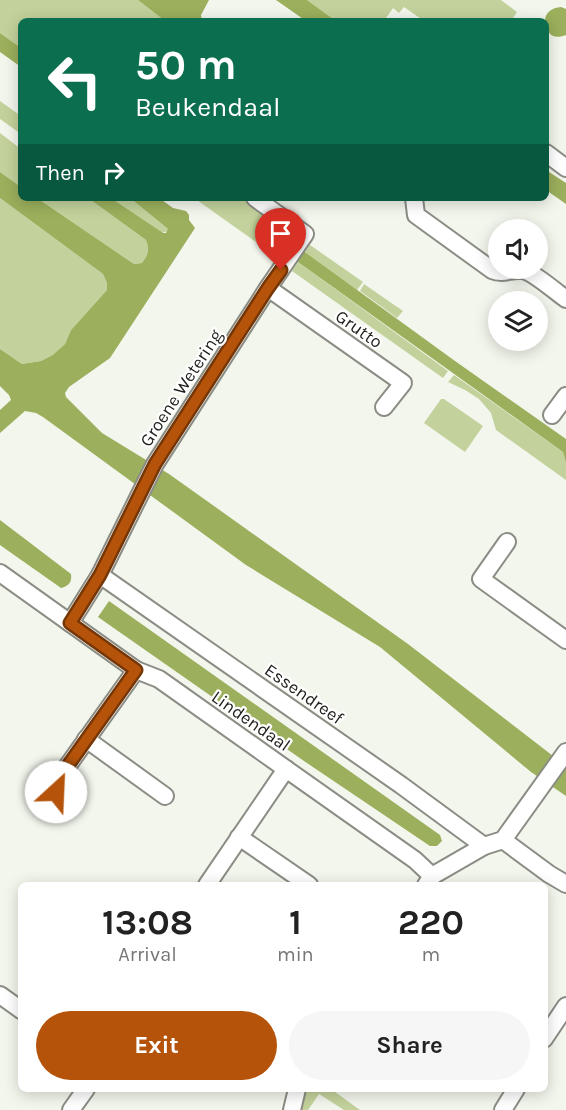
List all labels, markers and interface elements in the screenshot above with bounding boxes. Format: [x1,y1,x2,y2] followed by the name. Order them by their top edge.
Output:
[135,40,237,90] text: 50 m
[36,42,114,120] icon: left
[135,91,281,123] text: Beukendaal
[97,156,130,189] icon: right
[36,160,85,186] text: Then
[255,208,306,270] pin
[264,217,297,250] icon: arrive
[488,219,548,351] map controls
[488,219,548,279] button: sound
[488,291,548,351] button: layers
[331,305,387,353] street label: Grutto
[135,325,227,451] street label: Groene Wetering
[260,659,348,730] street label: Essendreef
[207,686,295,756] street label: Lindendaal
[24,760,88,824] position arrow
[102,901,193,943] text: 13:08
[289,901,302,943] text: 1
[398,901,464,943] text: 220
[118,943,177,966] text: Arrival
[277,943,314,966] text: min
[421,943,440,966] text: m
[36,1011,277,1080] button: Exit
[289,1011,530,1080] button: Share

